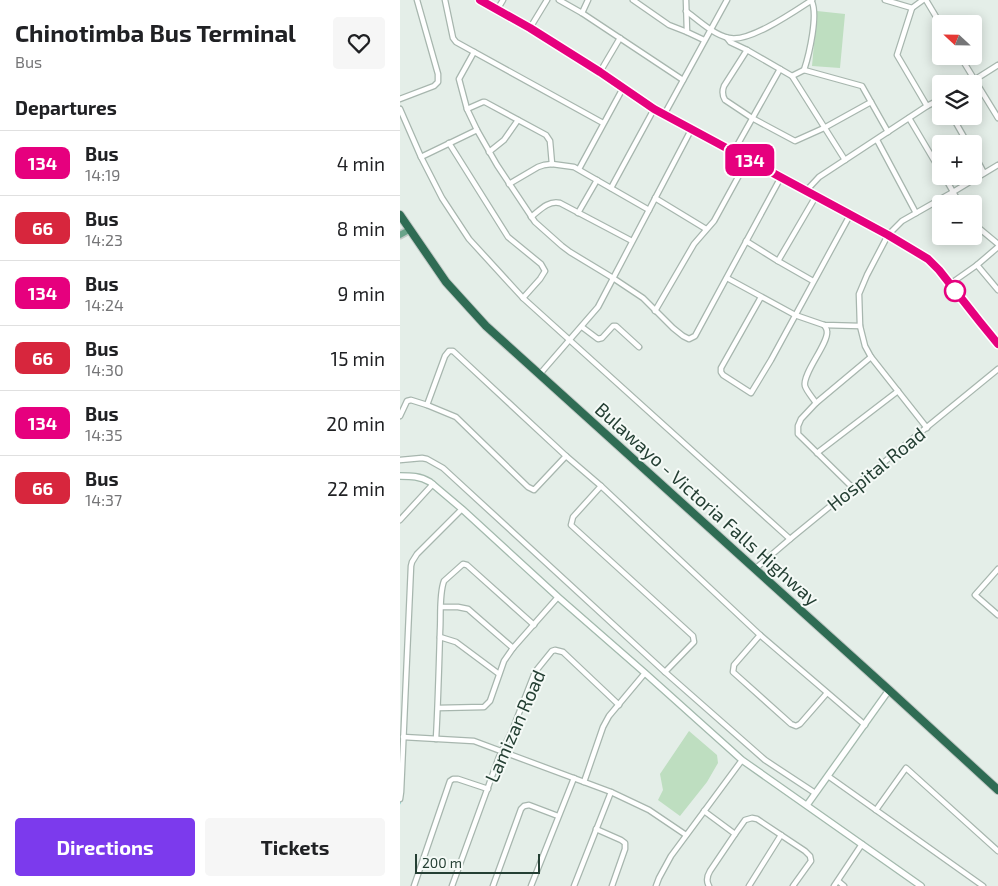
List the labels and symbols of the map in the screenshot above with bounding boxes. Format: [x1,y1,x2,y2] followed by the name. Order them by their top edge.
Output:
[932,15,982,65] north arrow
[721,144,779,176] line badge: 134
[944,280,966,302] unlabelled marker
[591,397,824,610] street label: Bulawayo - Victoria Falls Highway
[822,422,929,515] street label: Hospital Road
[479,666,550,786] street label: Lamizan Road
[415,851,540,874] scale bar

